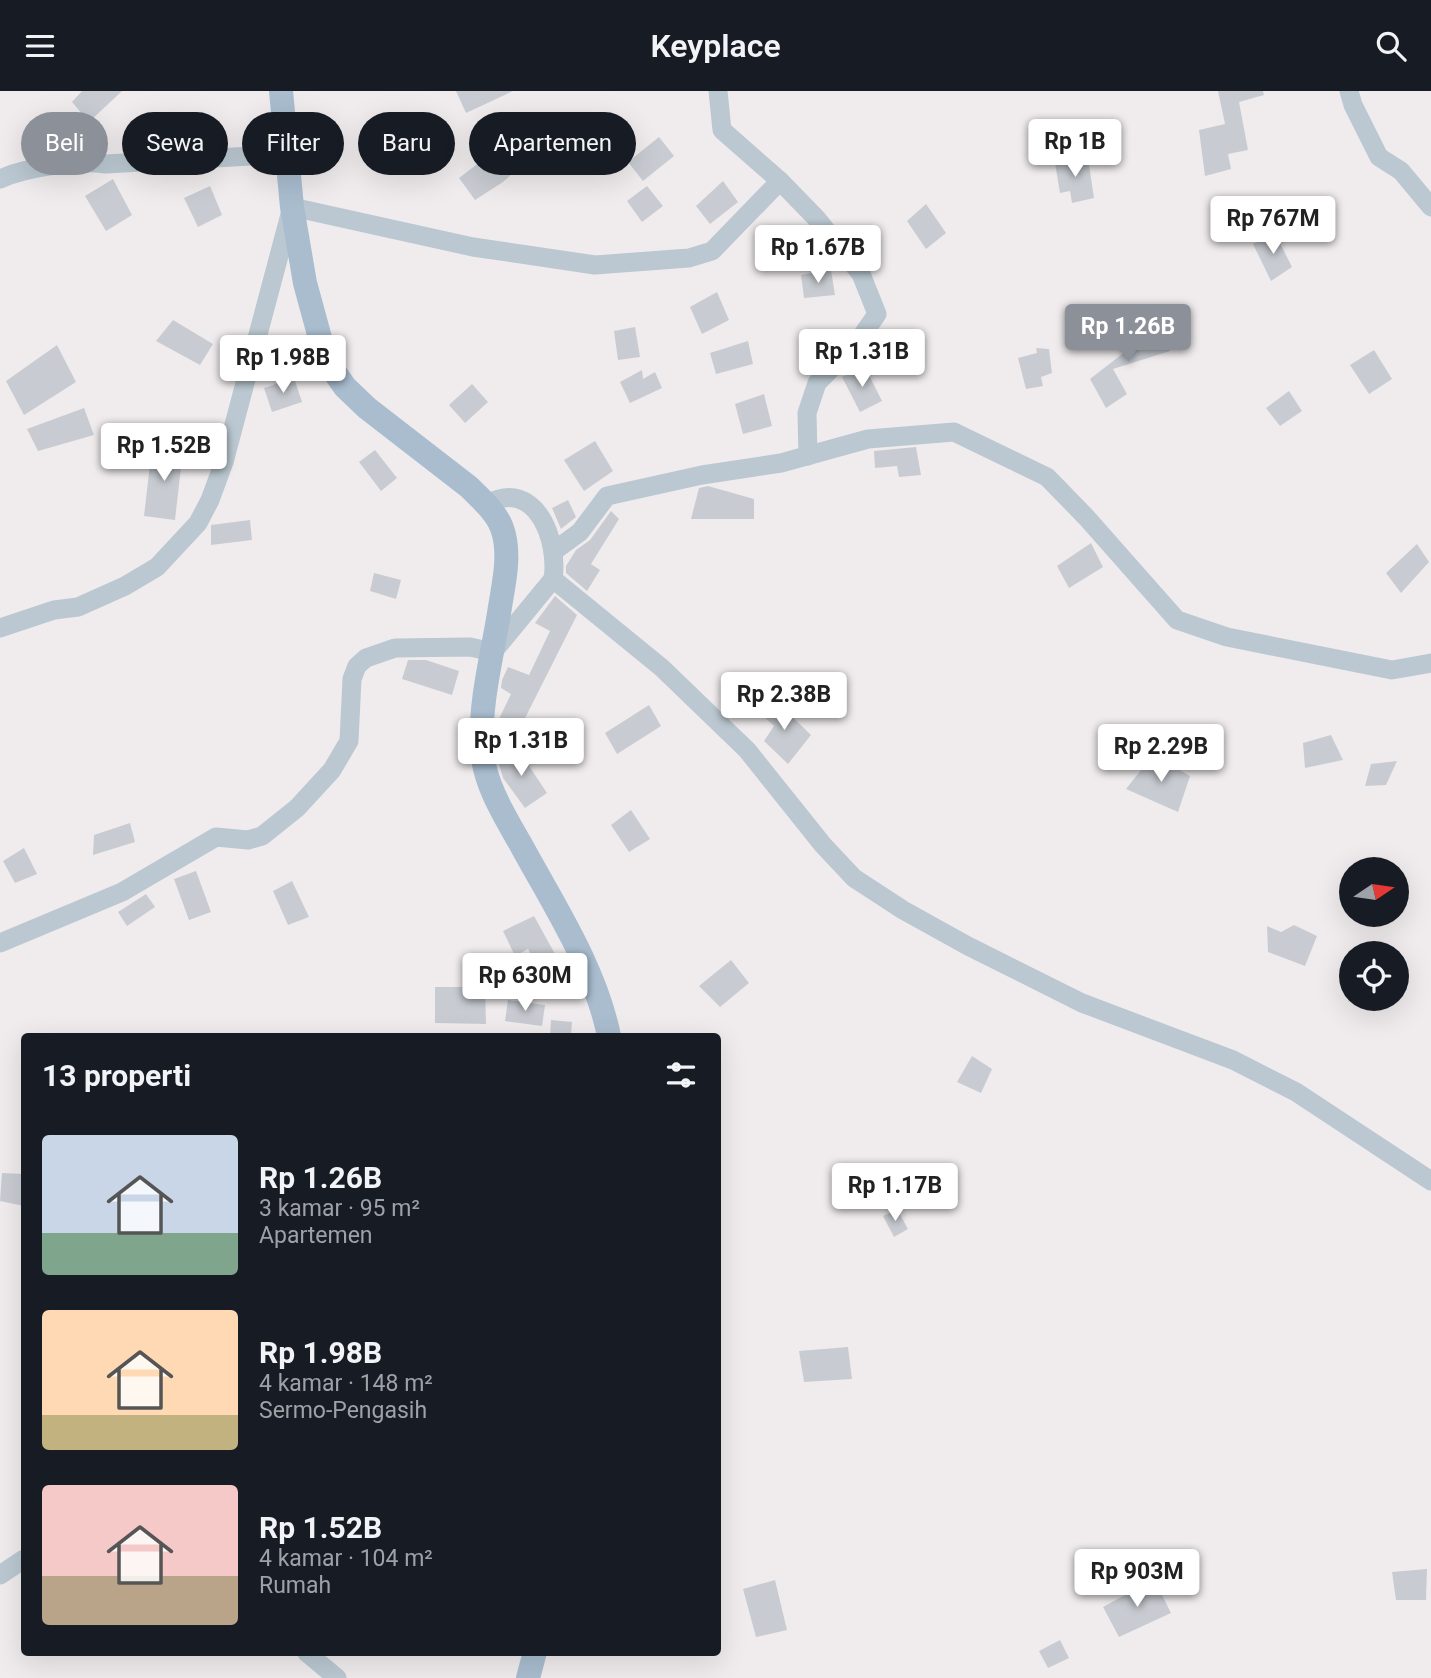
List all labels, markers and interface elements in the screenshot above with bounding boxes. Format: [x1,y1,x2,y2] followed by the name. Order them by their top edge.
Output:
[21,27,59,65] icon: menu
[650,27,781,65] text: Keyplace
[1372,27,1410,65] icon: search
[21,112,108,175] chip: Beli
[122,112,228,175] chip: Sewa
[242,112,344,175] chip: Filter
[358,112,455,175] chip: Baru
[469,112,636,175] chip: Apartemen
[1026,119,1124,179] pin: Rp 1B
[1044,128,1106,155] text: Rp 1B
[1208,197,1338,256] pin: Rp 767M
[1226,205,1320,232] text: Rp 767M
[746,225,890,285] pin: Rp 1.67B
[771,234,865,261] text: Rp 1.67B
[1056,305,1200,364] pin: Rp 1.26B
[1081,313,1175,340] text: Rp 1.26B
[790,329,934,389] pin: Rp 1.31B
[211,335,355,395] pin: Rp 1.98B
[815,338,909,365] text: Rp 1.31B
[236,344,330,371] text: Rp 1.98B
[92,423,236,483] pin: Rp 1.52B
[117,432,211,459] text: Rp 1.52B
[712,673,856,732] pin: Rp 2.38B
[737,681,831,708] text: Rp 2.38B
[449,719,593,778] pin: Rp 1.31B
[1089,725,1233,784] pin: Rp 2.29B
[474,727,568,754] text: Rp 1.31B
[1114,733,1208,760] text: Rp 2.29B
[1339,857,1409,927] north arrow
[1339,857,1409,1011] map controls
[1339,941,1409,1011] button: locate
[460,953,590,1013] pin: Rp 630M
[478,962,572,989] text: Rp 630M
[662,1056,700,1094] icon: filters
[42,1058,191,1093] text: 13 properti
[259,1160,382,1195] text: Rp 1.26B
[98,1163,182,1247] icon: home
[823,1163,967,1223] pin: Rp 1.17B
[848,1172,942,1199] text: Rp 1.17B
[259,1195,420,1222] text: 3 kamar · 95 m²
[259,1222,373,1249] text: Apartemen
[259,1335,382,1370] text: Rp 1.98B
[98,1338,182,1422] icon: home
[259,1370,433,1397] text: 4 kamar · 148 m²
[259,1397,427,1424] text: Sermo-Pengasih
[259,1510,382,1545] text: Rp 1.52B
[98,1513,182,1597] icon: home
[259,1545,433,1572] text: 4 kamar · 104 m²
[1072,1549,1202,1609] pin: Rp 903M
[1090,1558,1184,1585] text: Rp 903M
[259,1572,331,1599] text: Rumah

